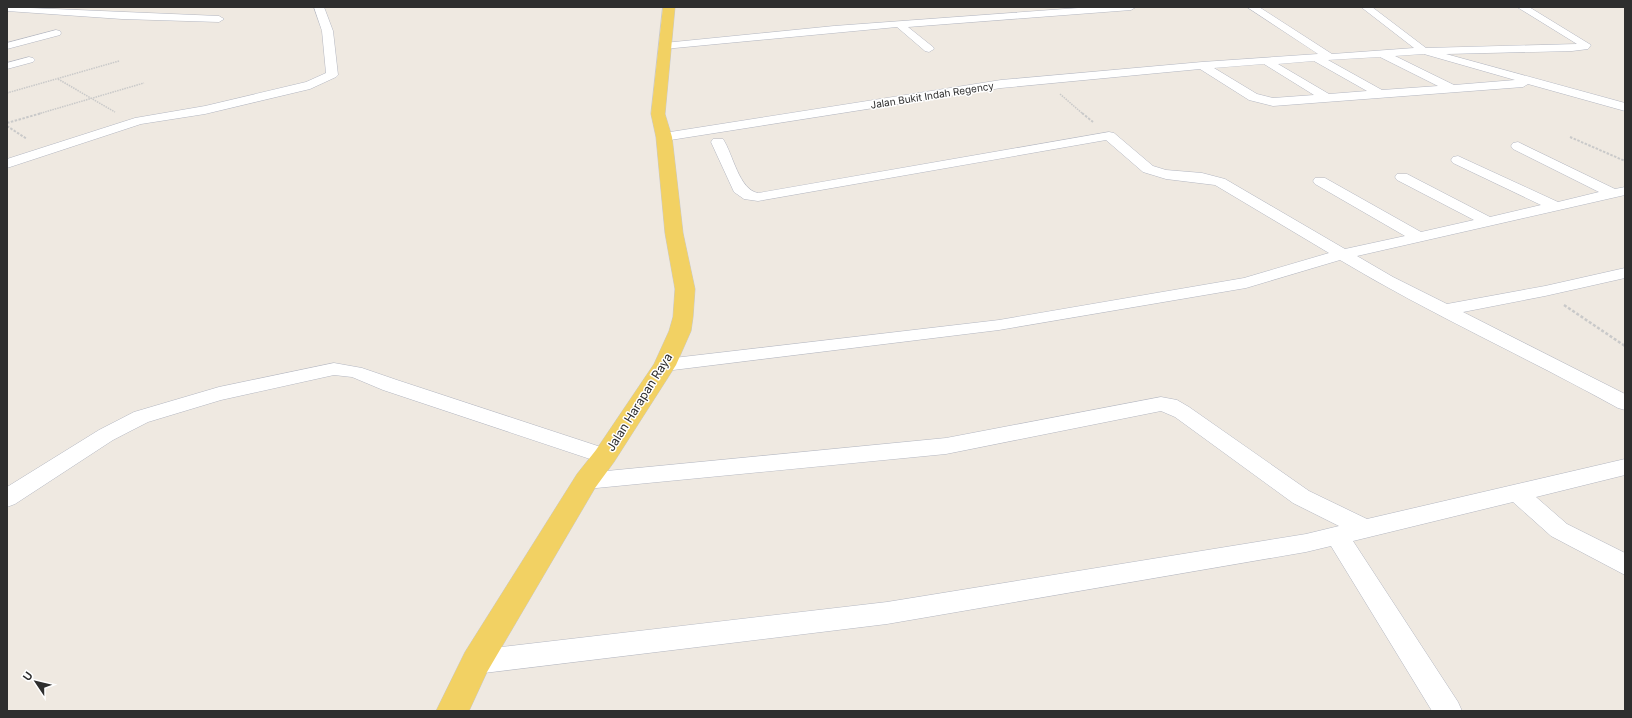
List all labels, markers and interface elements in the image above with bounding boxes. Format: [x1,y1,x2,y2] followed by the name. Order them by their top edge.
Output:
[869,79,995,111] street label: Jalan Bukit Indah Regency
[603,350,675,454] street label: Jalan Harapan Raya
[16,662,56,702] north arrow
[20,669,36,684] text: U

